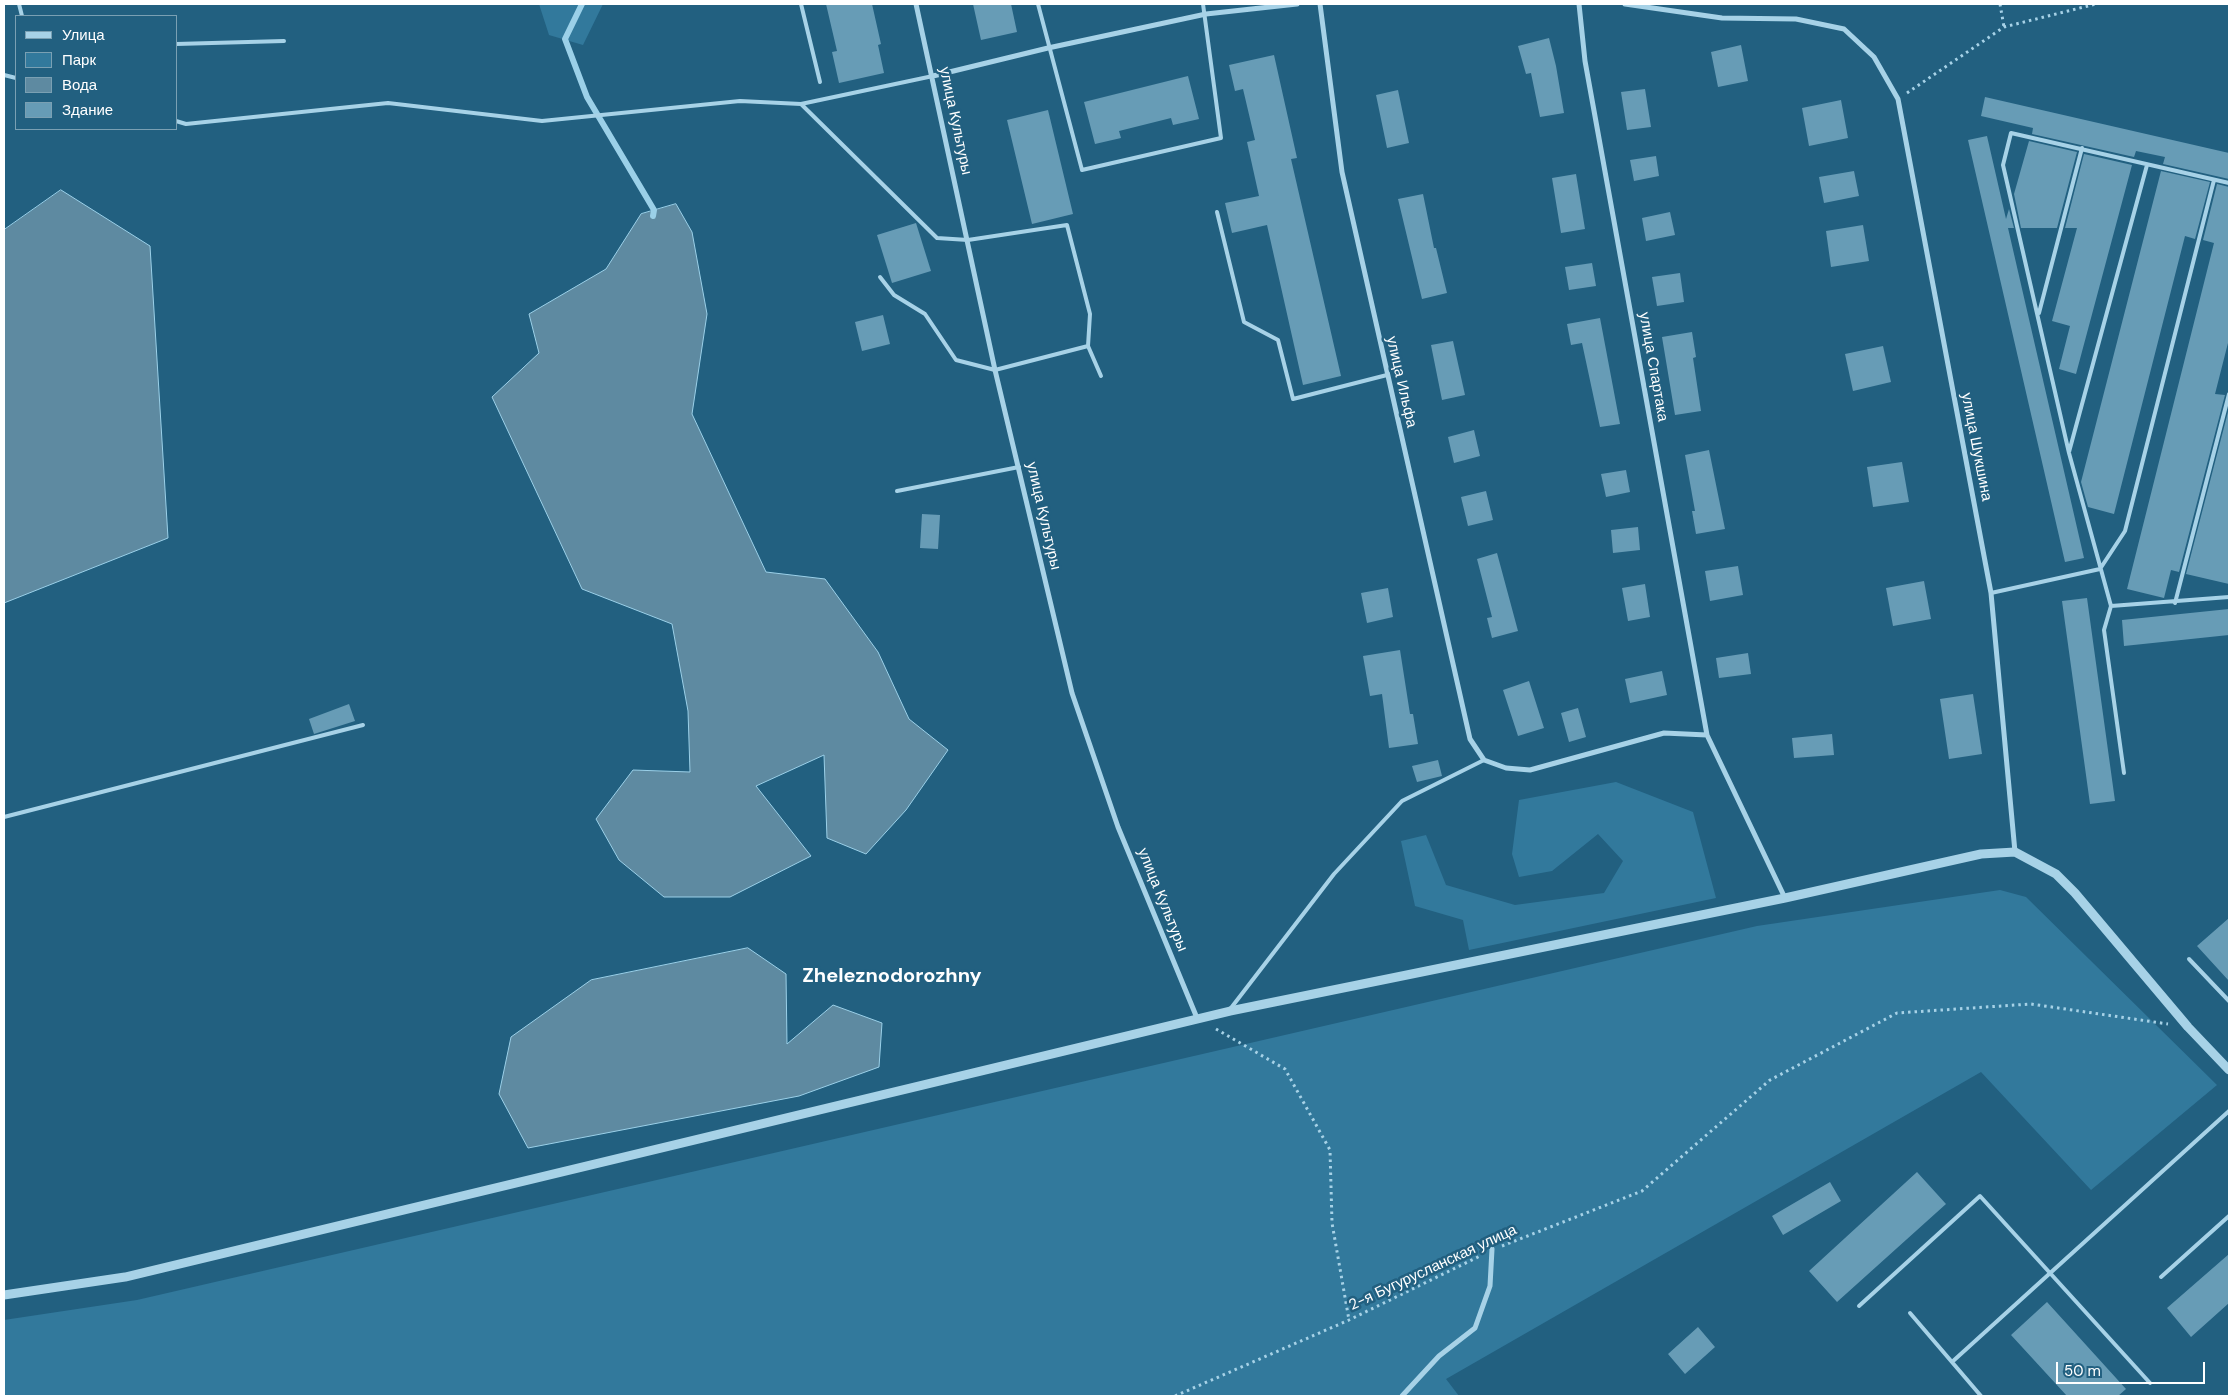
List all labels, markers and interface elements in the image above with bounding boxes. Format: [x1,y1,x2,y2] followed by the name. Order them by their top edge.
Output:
[15,15,178,130] legend
[62,25,105,45] text: Улица
[62,50,96,70] text: Парк
[935,65,975,177] street label: улица Культуры
[62,75,97,95] text: Вода
[62,100,113,120] text: Здание
[1635,311,1671,423] street label: улица Спартака
[1382,335,1420,429] street label: улица Ильфа
[1957,391,1995,503] street label: улица Шукшина
[1022,460,1064,572] street label: улица Культуры
[1133,846,1191,954] street label: улица Культуры
[802,965,982,989] district label: Zheleznodorozhny
[1346,1221,1520,1315] street label: 2-я Бугурусланская улица
[2058,1352,2207,1384] scale bar
[2064,1361,2101,1381] text: 50 m

